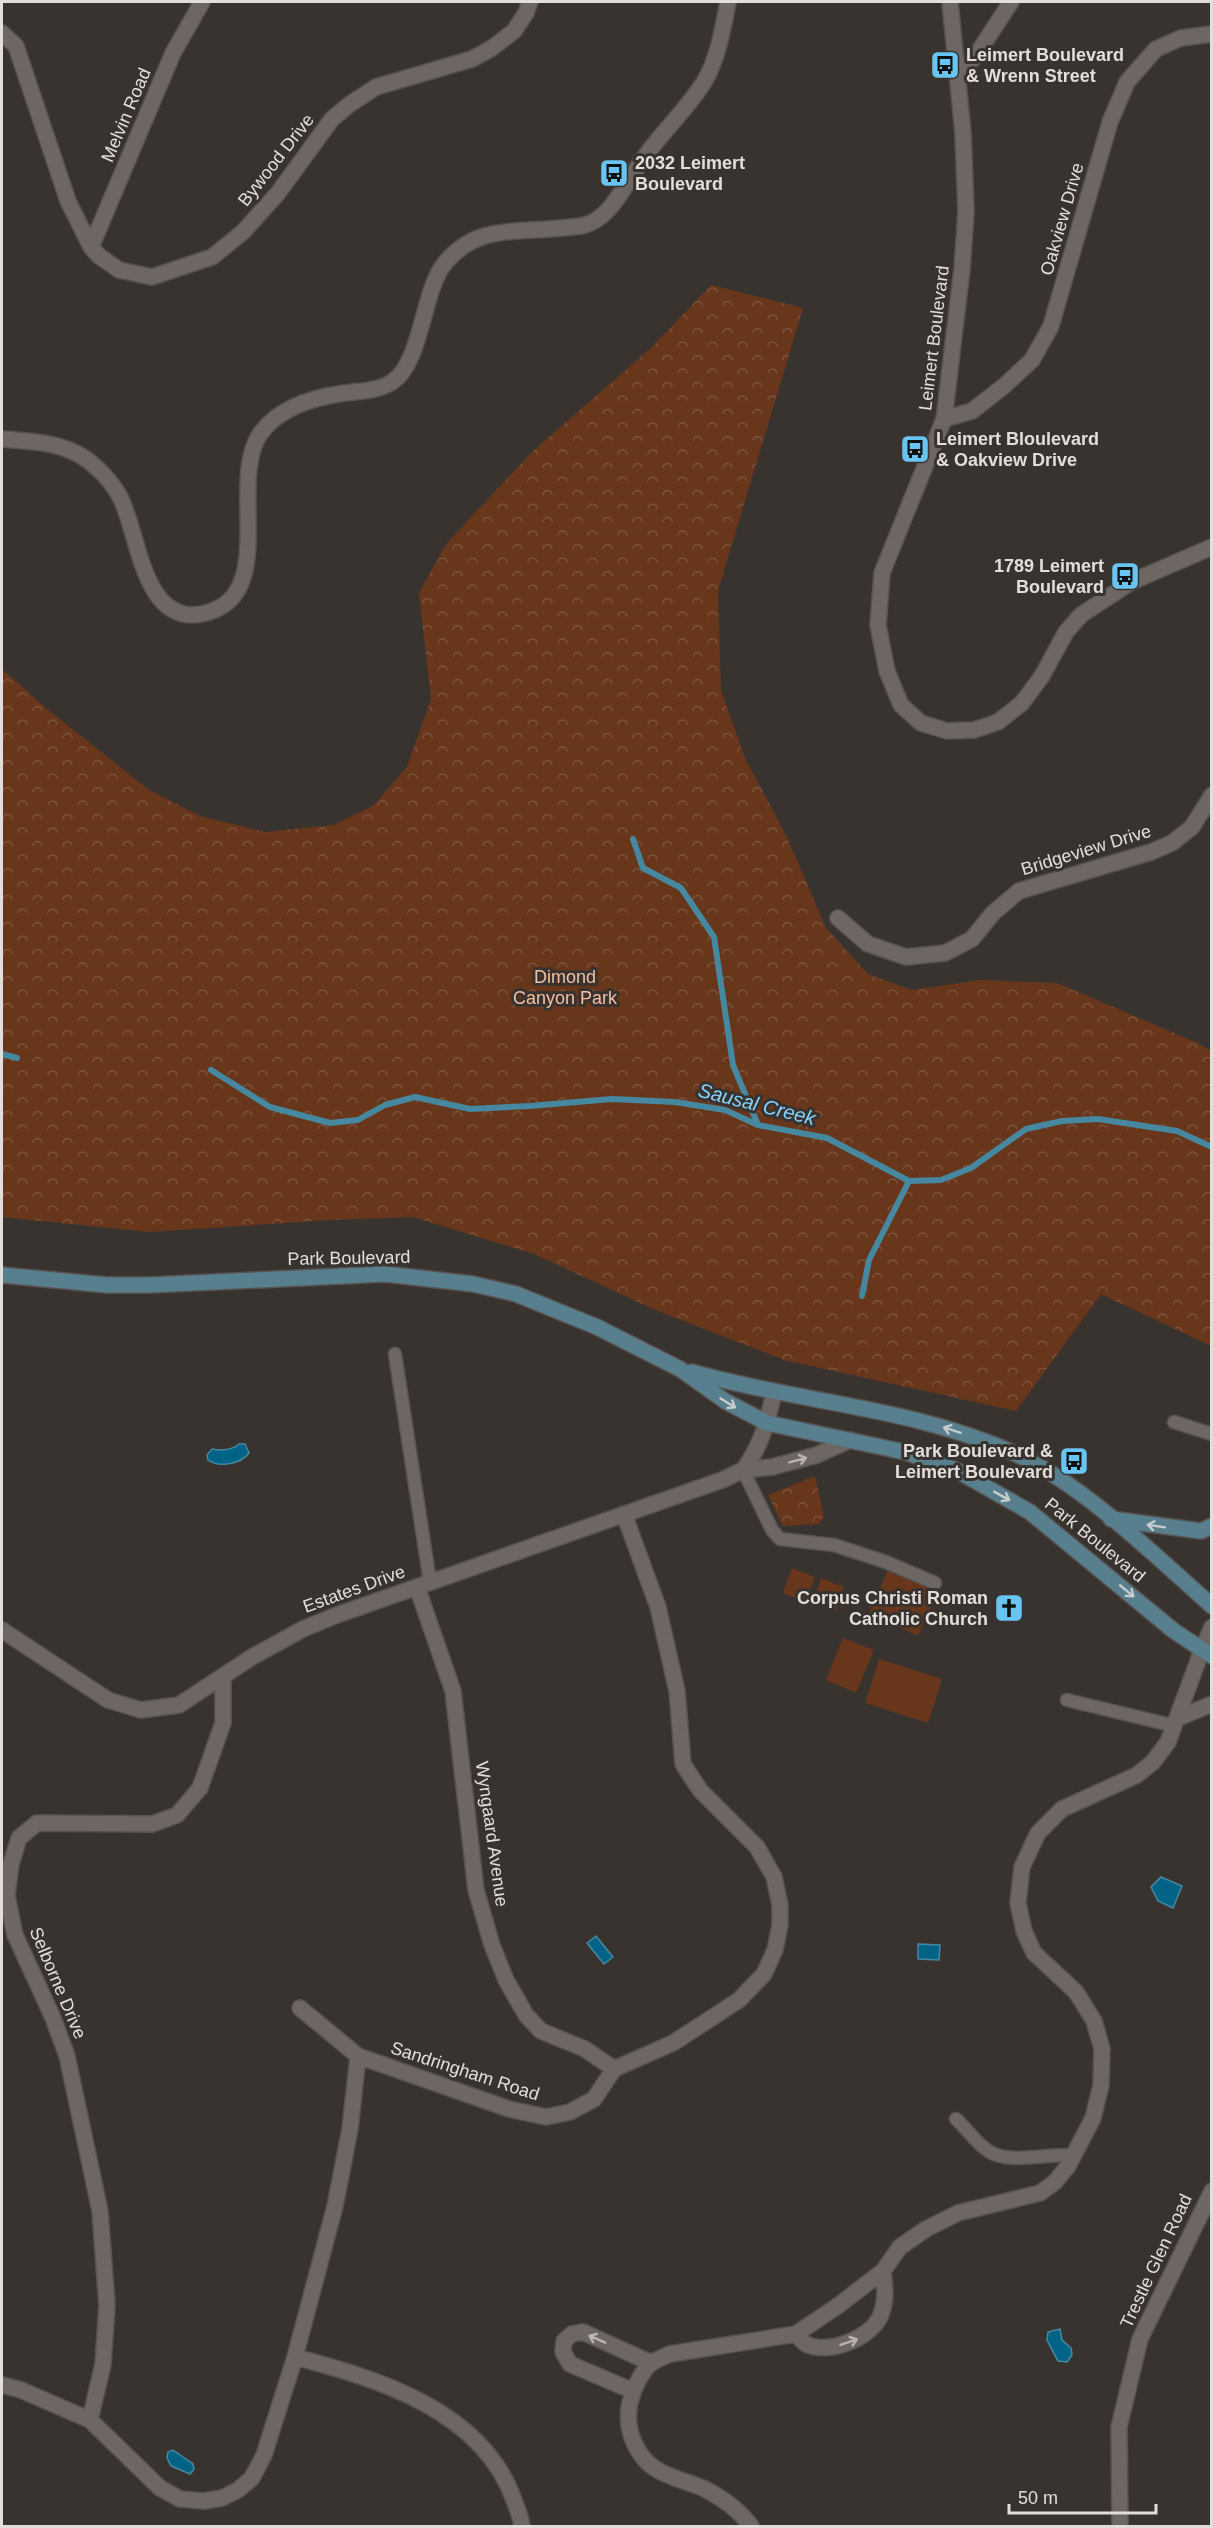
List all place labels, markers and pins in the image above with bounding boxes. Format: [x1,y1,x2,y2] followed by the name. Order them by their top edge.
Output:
[966,45,1124,86] place label: Leimert Boulevard & Wrenn Street
[929,49,961,81] bus stop icon: Leimert Boulevard & Wrenn Street
[635,153,745,194] place label: 2032 Leimert Boulevard
[598,157,630,189] bus stop icon: 2032 Leimert Boulevard
[936,429,1099,470] place label: Leimert Bloulevard & Oakview Drive
[899,433,931,465] bus stop icon: Leimert Bloulevard & Oakview Drive
[994,556,1104,597] place label: 1789 Leimert Boulevard
[1109,560,1141,592] bus stop icon: 1789 Leimert Boulevard
[895,1441,1053,1482] place label: Park Boulevard & Leimert Boulevard
[1058,1445,1090,1477] bus stop icon: Park Boulevard & Leimert Boulevard
[797,1588,988,1629] place label: Corpus Christi Roman Catholic Church
[993,1592,1025,1624] church icon: Corpus Christi Roman Catholic Church

